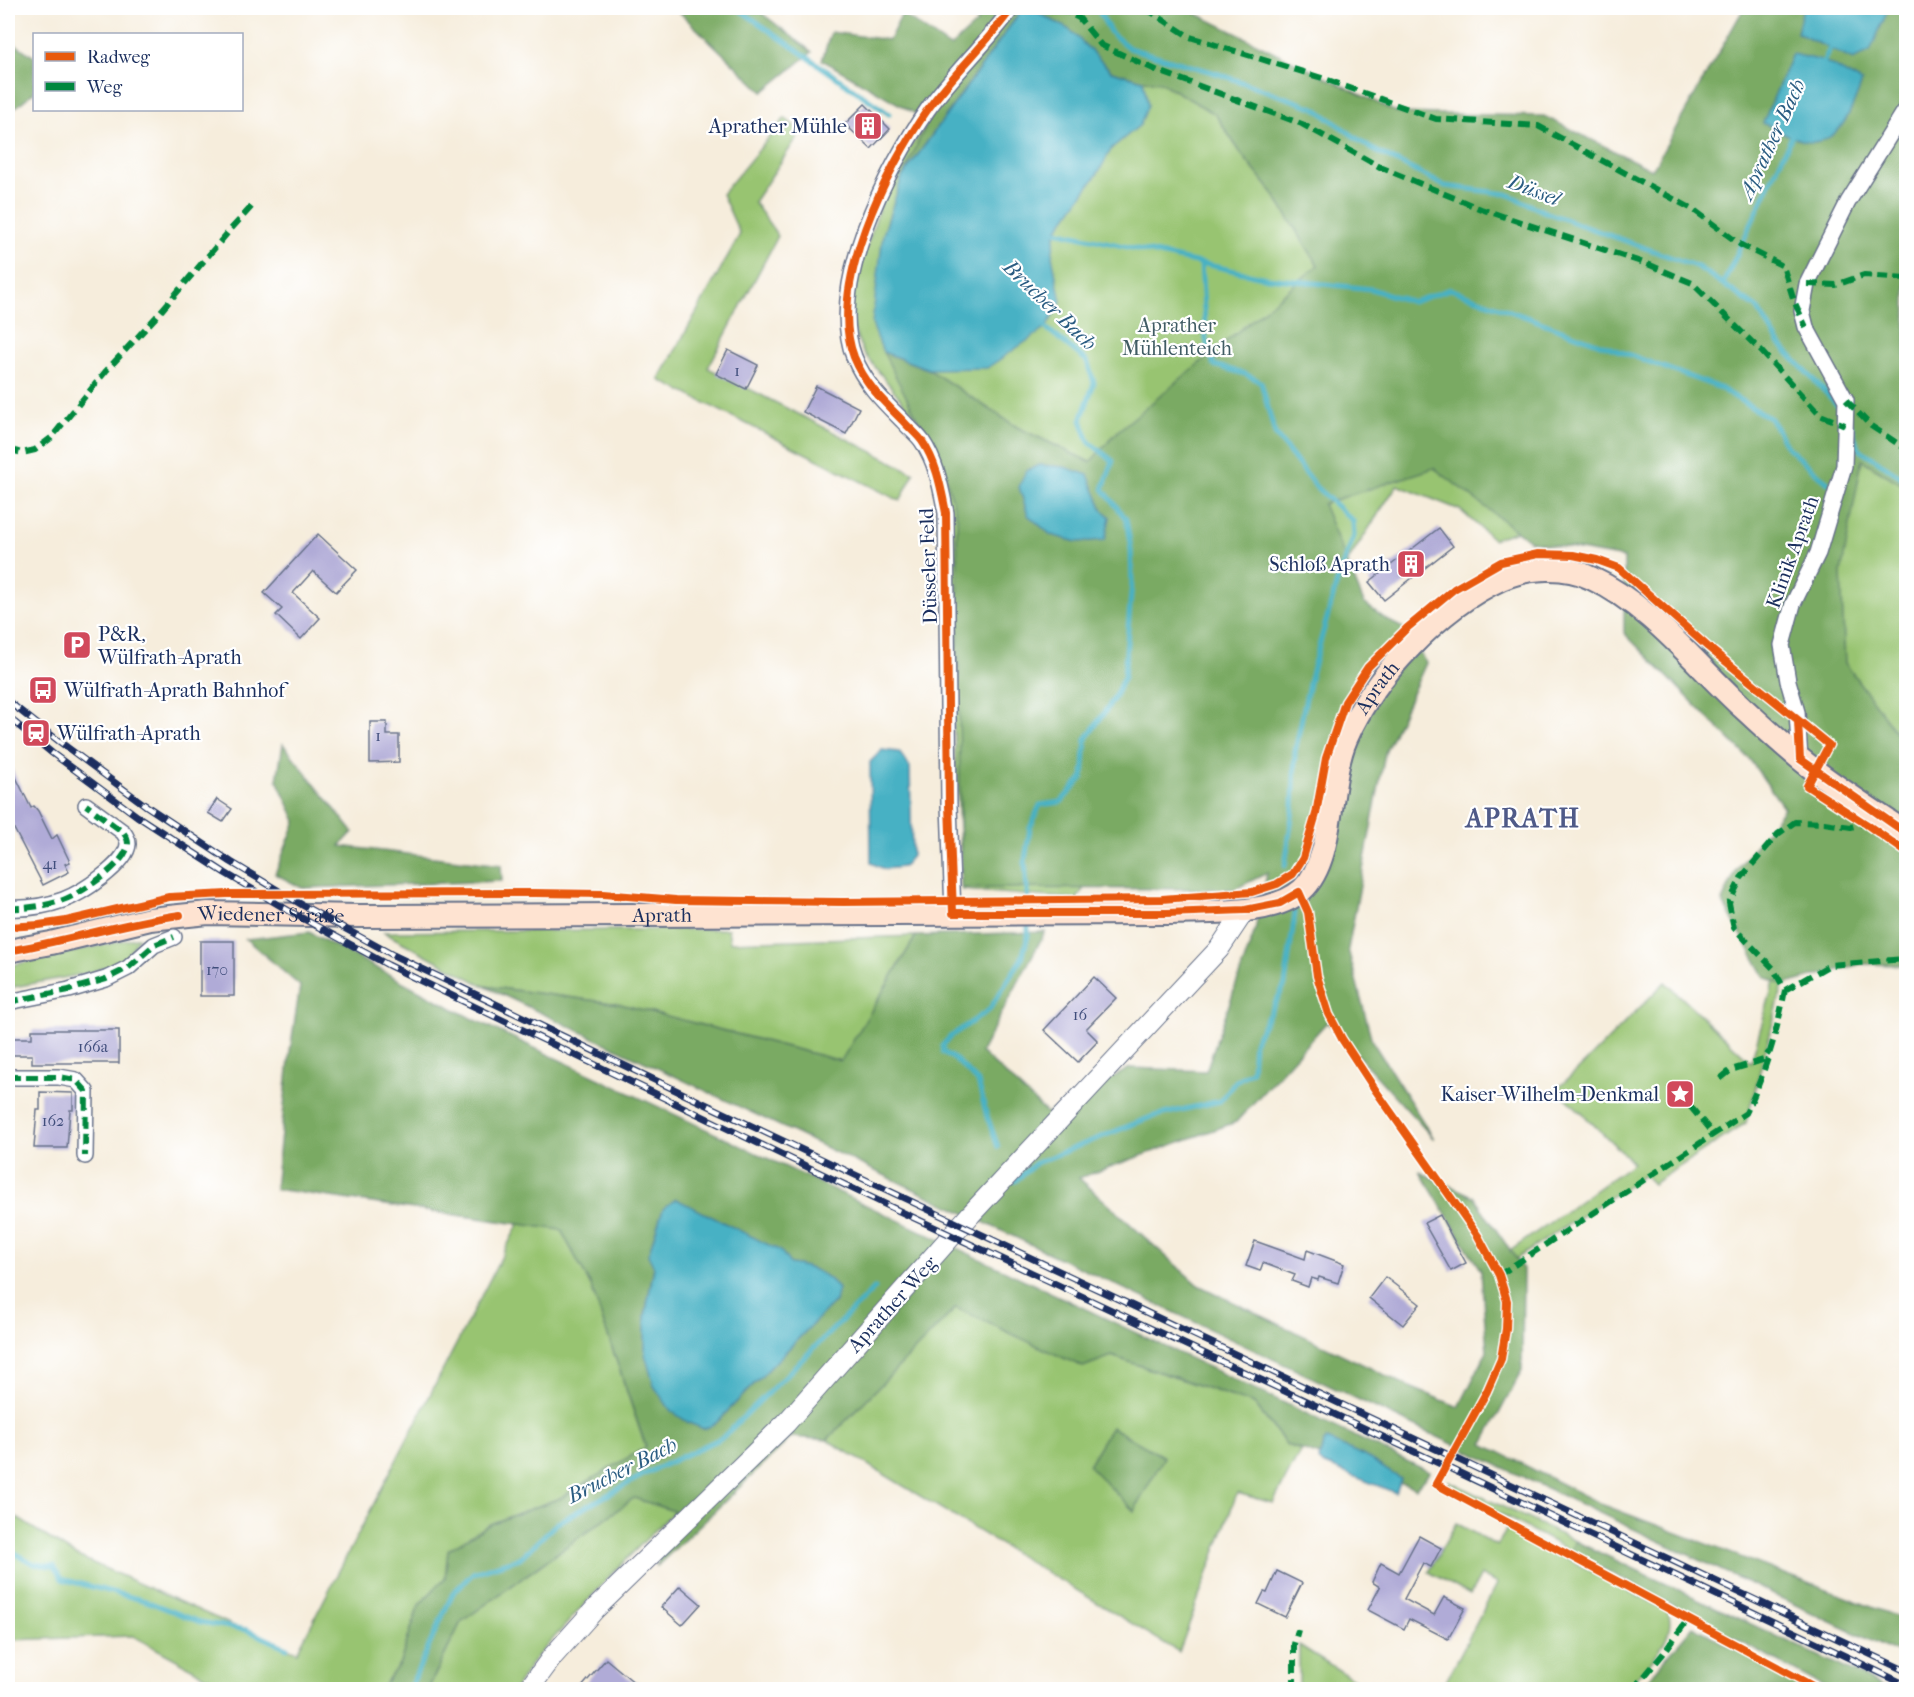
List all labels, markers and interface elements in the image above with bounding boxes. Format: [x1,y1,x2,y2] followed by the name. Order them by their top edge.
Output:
[33,33,243,111] legend
[87,47,150,68] text: Radweg
[1733,75,1810,205] water label: Aprather Bach
[86,77,122,98] text: Weg
[852,110,884,142] building icon: Aprather Mühle
[708,115,847,138] place label: Aprather Mühle
[1503,169,1566,212] water label: Düssel
[998,254,1102,355] water label: Brucher Bach
[1122,314,1233,360] park label: Aprather Mühlenteich
[734,361,740,380] house number: 1
[1761,492,1824,612] street label: Klinik Aprath
[915,507,942,624] street label: Düsseler Feld
[1395,548,1427,580] building icon: Schloß Aprath
[1269,553,1391,576] place label: Schloß Aprath
[97,623,243,669] place label: P&R, Wülfrath-Aprath
[61,629,93,661] parking icon: P&R, Wülfrath-Aprath
[1350,656,1405,719] street label: Aprath
[27,674,59,706] bus stop icon: Wülfrath-Aprath Bahnhof
[63,679,289,702] place label: Wülfrath-Aprath Bahnhof
[20,717,52,749] station icon: Wülfrath-Aprath
[56,722,202,745] place label: Wülfrath-Aprath
[375,726,381,745] house number: 1
[1464,803,1580,834] district label: APRATH
[42,854,58,873] house number: 41
[196,901,345,928] street label: Wiedener Straße
[631,904,693,927] street label: Aprath
[206,960,228,979] house number: 170
[1073,1005,1087,1024] house number: 16
[78,1037,109,1056] house number: 166a
[1664,1078,1696,1110] place icon: Kaiser-Wilhelm-Denkmal
[1440,1083,1659,1106] place label: Kaiser-Wilhelm-Denkmal
[42,1111,64,1130] house number: 162
[843,1251,942,1358] street label: Aprather Weg
[562,1432,681,1508] water label: Brucher Bach

